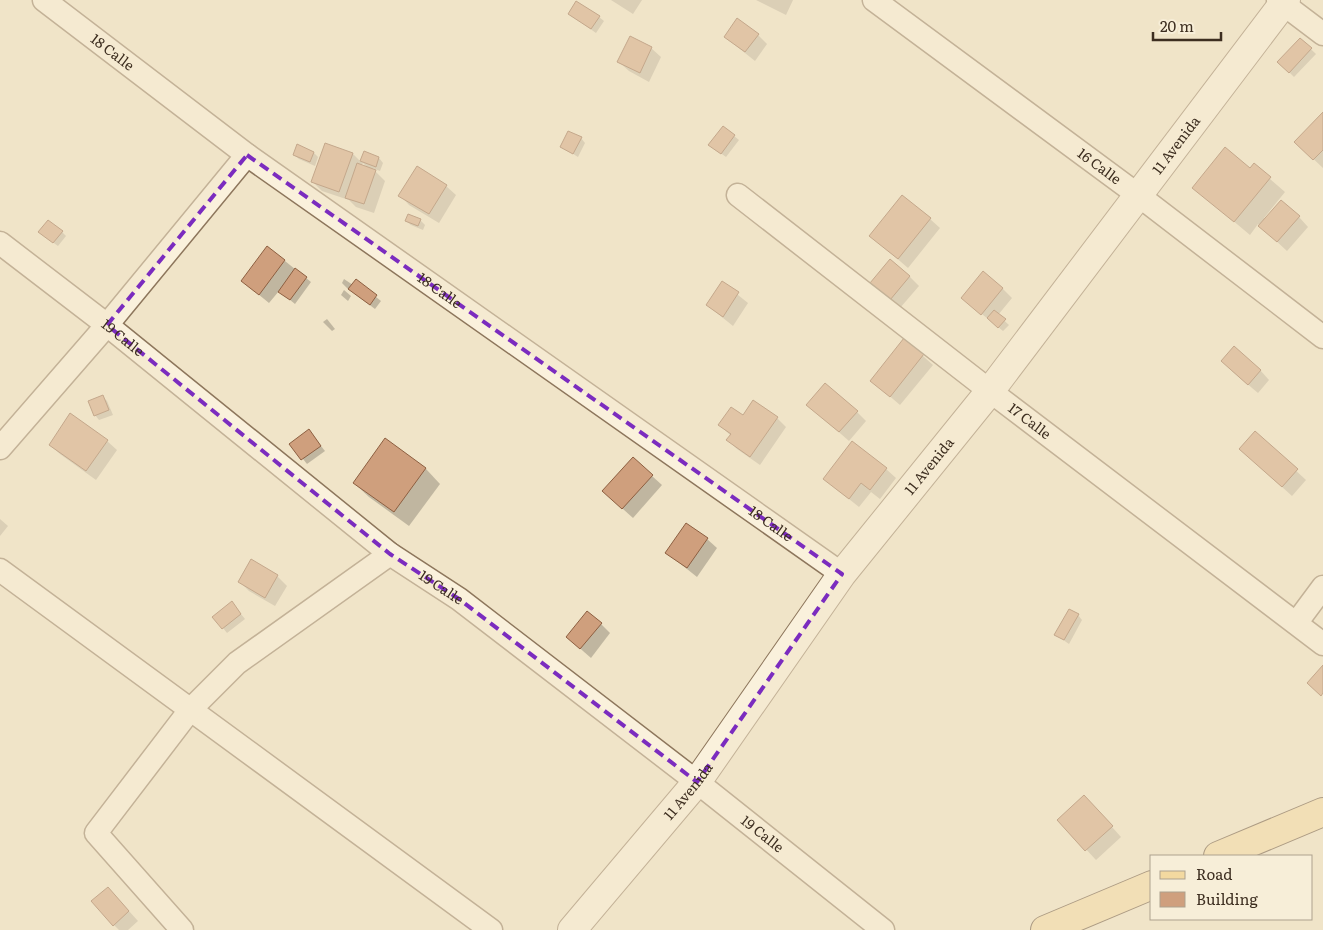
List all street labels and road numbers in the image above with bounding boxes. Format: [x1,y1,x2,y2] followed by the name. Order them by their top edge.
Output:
[87,28,139,75] street label: 18 Calle
[1147,111,1204,178] street label: 11 Avenida
[1074,143,1126,188] street label: 16 Calle
[414,267,466,312] street label: 18 Calle
[98,313,149,360] street label: 19 Calle
[1005,398,1056,443] street label: 17 Calle
[899,432,958,498] street label: 11 Avenida
[745,500,798,546] street label: 18 Calle
[416,565,468,608] street label: 19 Calle
[658,758,717,824] street label: 11 Avenida
[737,810,789,857] street label: 19 Calle

